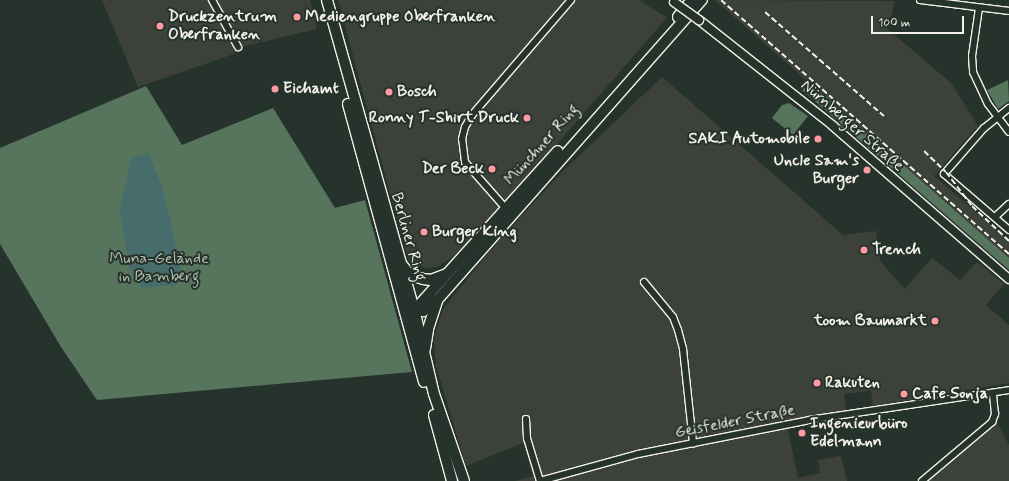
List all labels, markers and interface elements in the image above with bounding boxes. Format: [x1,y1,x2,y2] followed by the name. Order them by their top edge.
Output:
[168,7,277,45] place label: Druckzentrum Oberfranken
[305,7,496,27] place label: Mediengruppe Oberfranken
[873,8,966,34] scale bar
[292,12,302,22] marker: Mediengruppe Oberfranken
[878,15,910,31] text: 100 m
[155,21,165,31] marker: Druckzentrum Oberfranken
[797,76,907,176] street label: Nürnberger Straße
[283,79,339,99] place label: Eichamt
[397,82,437,102] place label: Bosch
[270,84,280,94] marker: Eichamt
[384,87,394,97] marker: Bosch
[501,101,583,189] street label: Münchner Ring
[372,108,519,128] place label: Ronny T-Shirt Druck
[522,113,532,123] marker: Ronny T-Shirt Druck
[690,129,810,149] place label: SAKI Automobile
[813,134,823,144] marker: SAKI Automobile
[775,151,859,189] place label: Uncle Sam's Burger
[422,159,484,179] place label: Der Beck
[487,164,497,174] marker: Der Beck
[862,165,872,175] marker: Uncle Sam's Burger
[386,191,430,283] street label: Berliner Ring
[432,222,514,242] place label: Burger King
[419,227,429,237] marker: Burger King
[872,240,921,260] place label: Trench
[859,245,869,255] marker: Trench
[109,249,209,287] park label: Muna-Gelände in Bamberg
[815,311,927,331] place label: toom Baumarkt
[930,316,940,326] marker: toom Baumarkt
[825,373,880,393] place label: Rakuten
[812,378,822,388] marker: Rakuten
[912,384,987,404] place label: Cafe Sonja
[899,389,909,399] marker: Cafe Sonja
[675,401,795,443] street label: Geisfelder Straße
[810,414,908,452] place label: Ingenieurbüro Edelmann
[797,428,807,438] marker: Ingenieurbüro Edelmann

